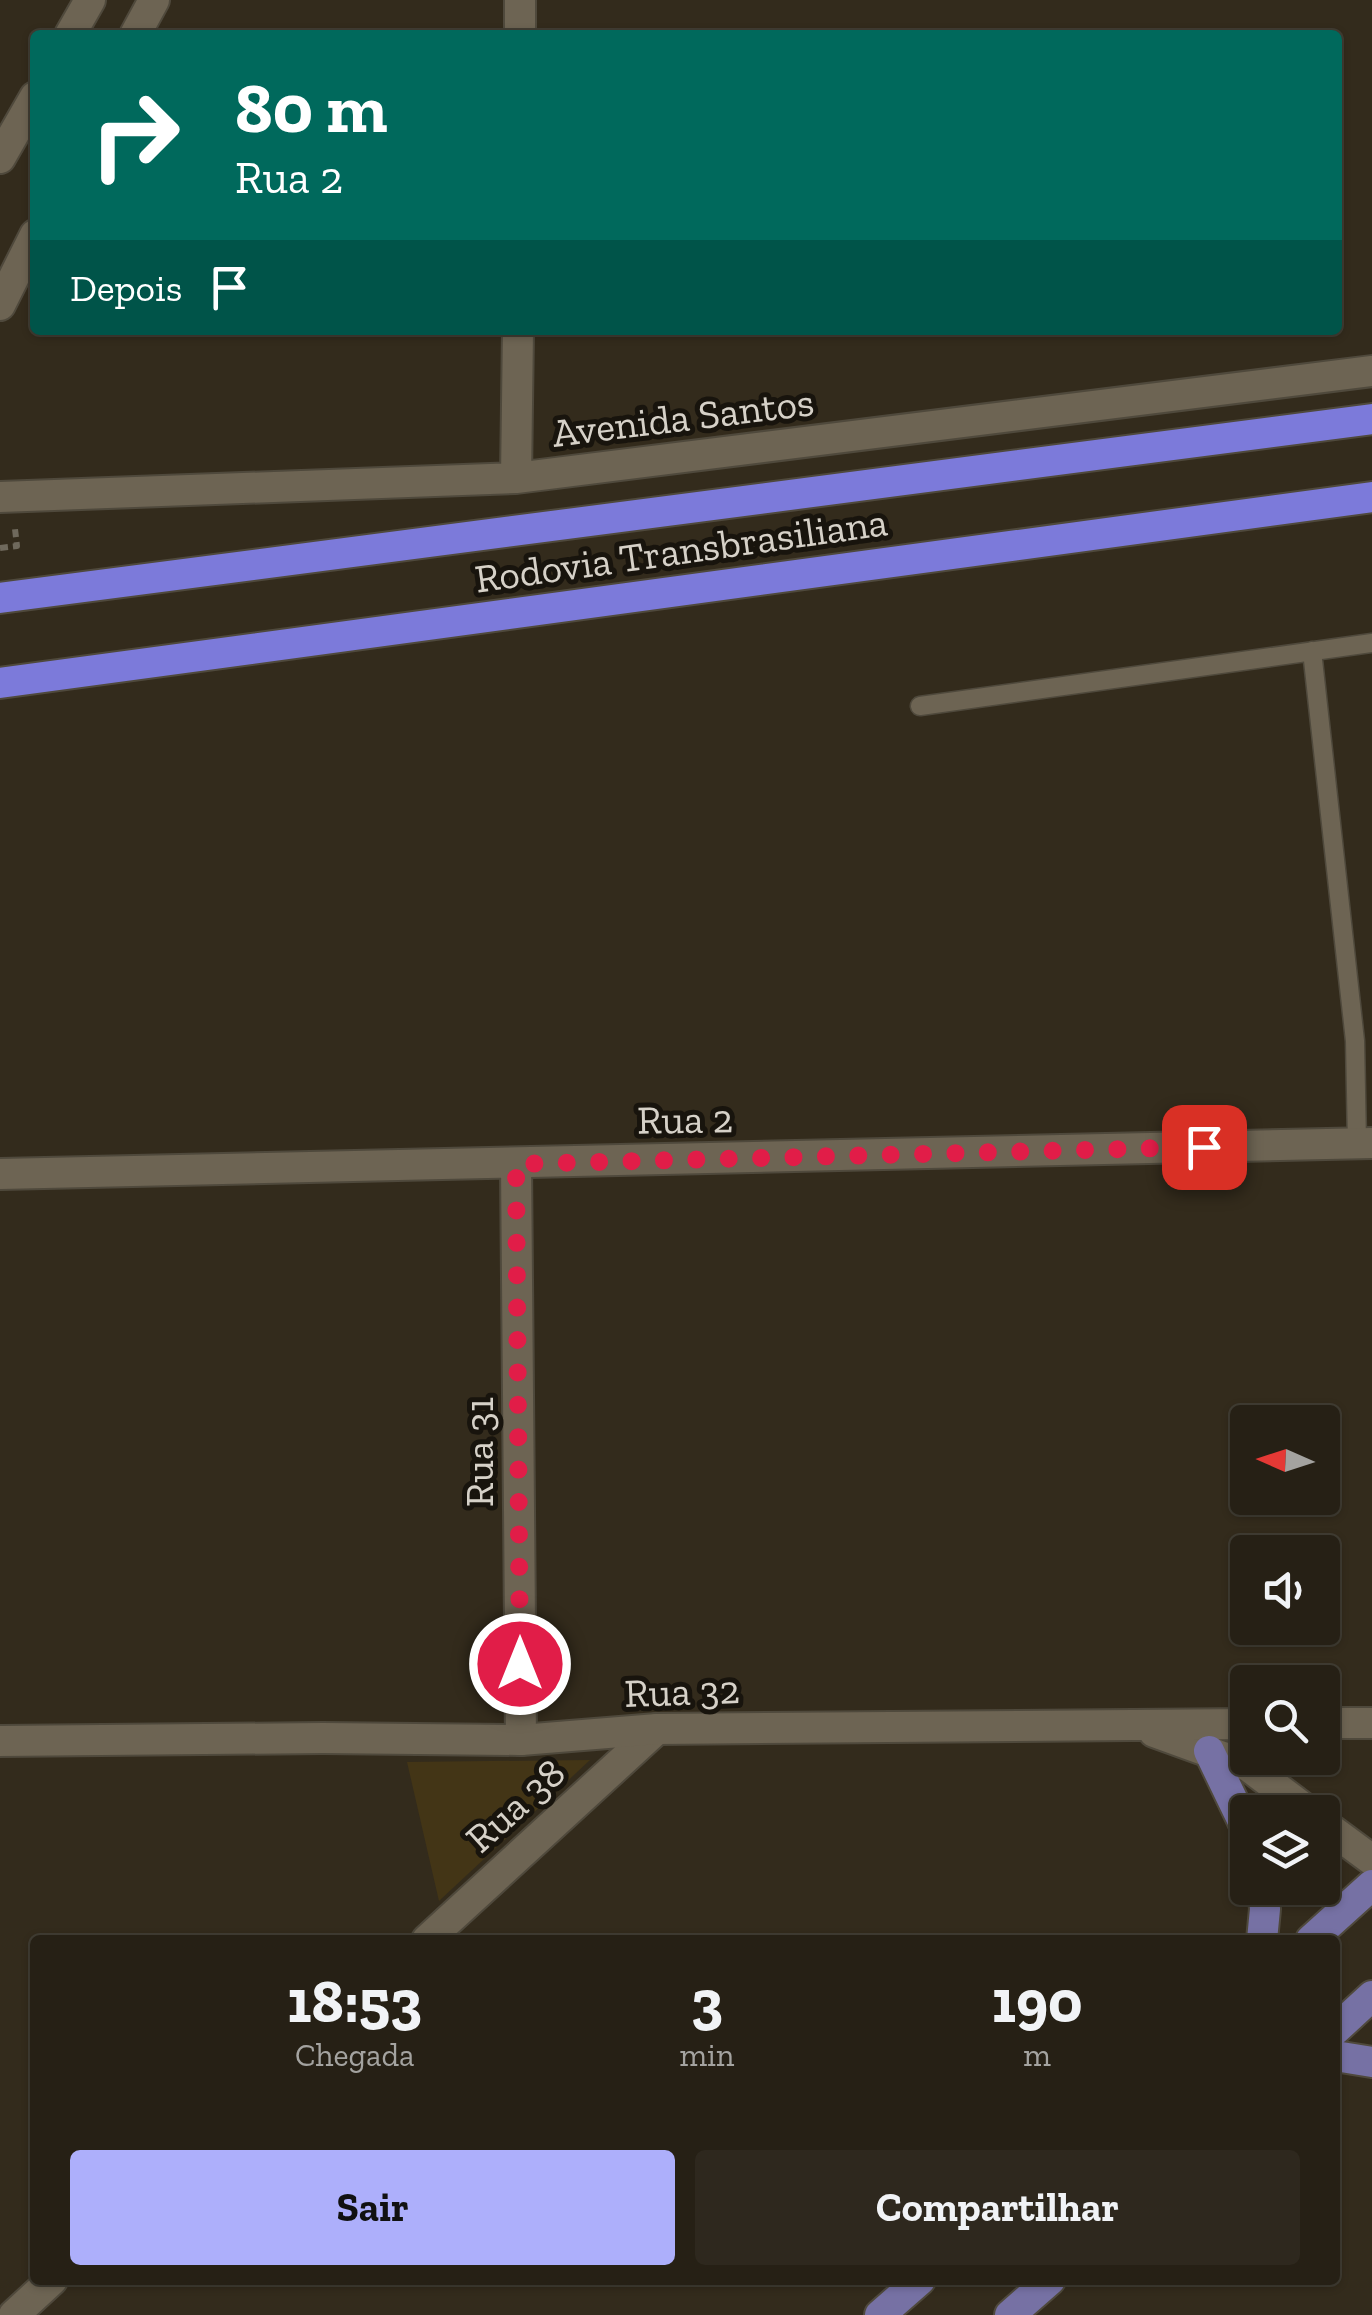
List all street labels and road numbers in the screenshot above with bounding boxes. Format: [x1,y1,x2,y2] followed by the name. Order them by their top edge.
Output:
[549,377,817,457] street label: Avenida Santos
[472,497,890,603] street label: Rodovia Transbrasiliana
[637,1094,733,1144] street label: Rua 2
[455,1397,503,1507] street label: Rua 31
[623,1665,741,1717] street label: Rua 32
[456,1748,574,1862] street label: Rua 38

